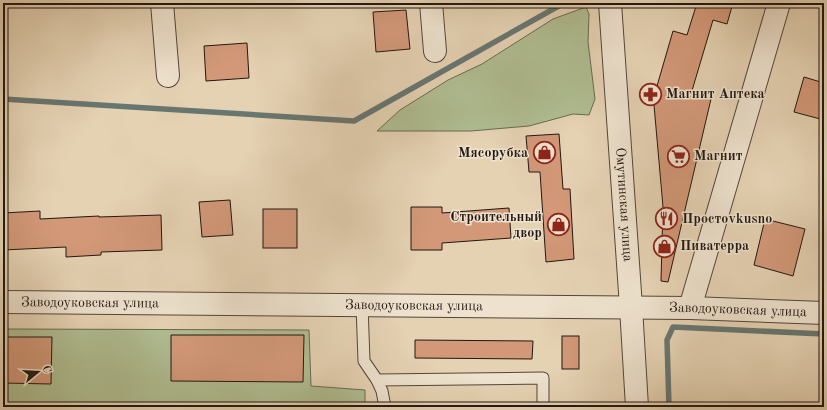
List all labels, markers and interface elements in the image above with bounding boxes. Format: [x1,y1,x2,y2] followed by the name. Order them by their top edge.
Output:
[638,81,664,107] pharmacy icon: Магнит Аптека
[666,87,765,101] place label: Магнит Аптека
[531,140,557,166] shop icon: Мясорубка
[665,143,691,169] supermarket icon: Магнит
[458,146,528,160] place label: Мясорубка
[613,147,635,262] street label: Омутинская улица
[694,149,743,163] place label: Магнит
[653,206,679,232] restaurant icon: Простоvkusno
[450,210,542,240] place label: Строительный двор
[545,212,571,238] shop icon: Строительный двор
[682,212,772,226] place label: Простоvkusno
[652,233,678,259] shop icon: Пиватерра
[680,239,749,253] place label: Пиватерра
[21,295,159,310] street label: Заводоуковская улица
[345,298,483,313] street label: Заводоуковская улица
[669,301,807,319] street label: Заводоуковская улица
[18,352,58,392] north arrow
[40,364,52,375] text: С

